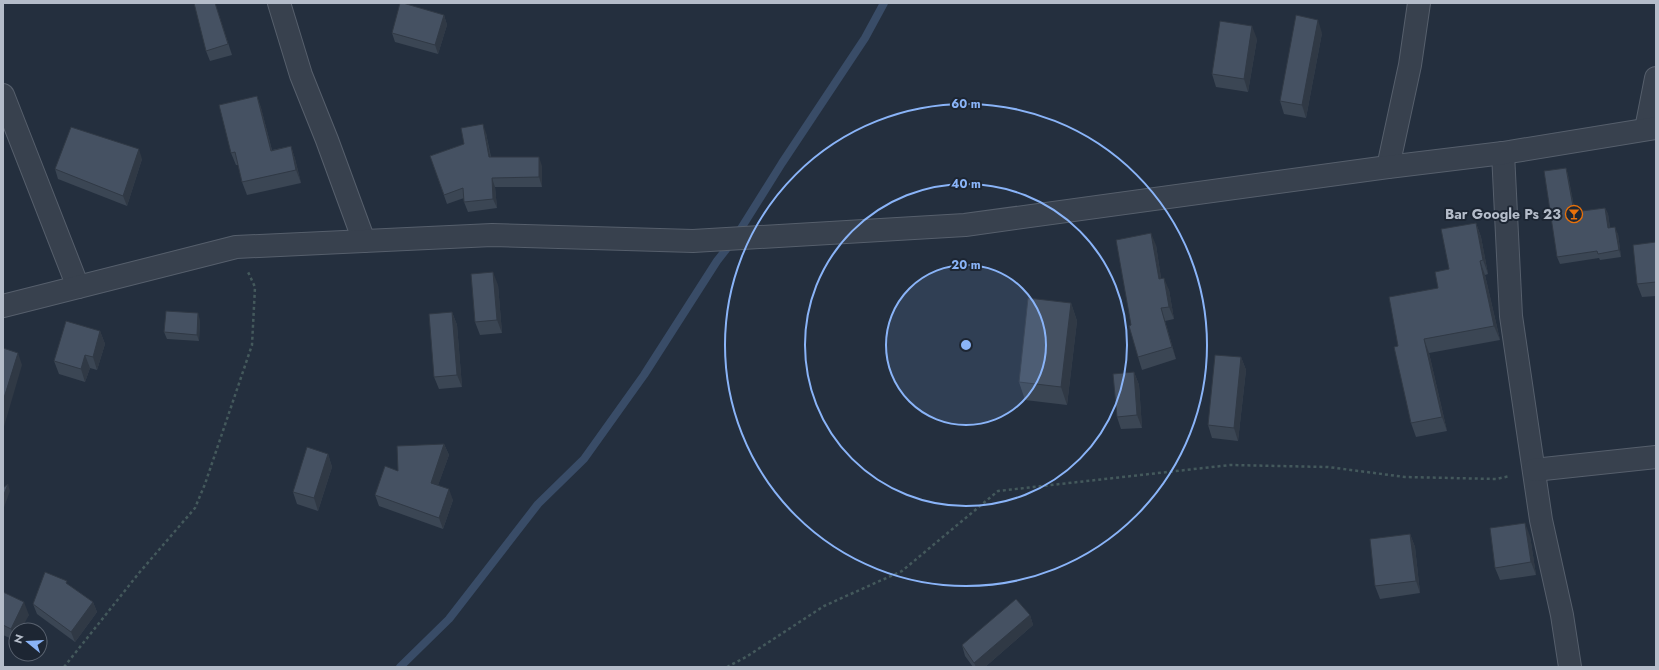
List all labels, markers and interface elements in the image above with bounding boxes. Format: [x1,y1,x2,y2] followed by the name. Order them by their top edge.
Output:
[951,95,981,113] text: 60 m
[951,175,981,193] text: 40 m
[1445,204,1561,224] place label: Bar Google Ps 23
[1564,204,1584,224] bar icon: Bar Google Ps 23
[951,256,981,274] text: 20 m
[959,338,973,352] centre of rings
[8,622,48,662] north arrow
[10,632,27,646] text: N

